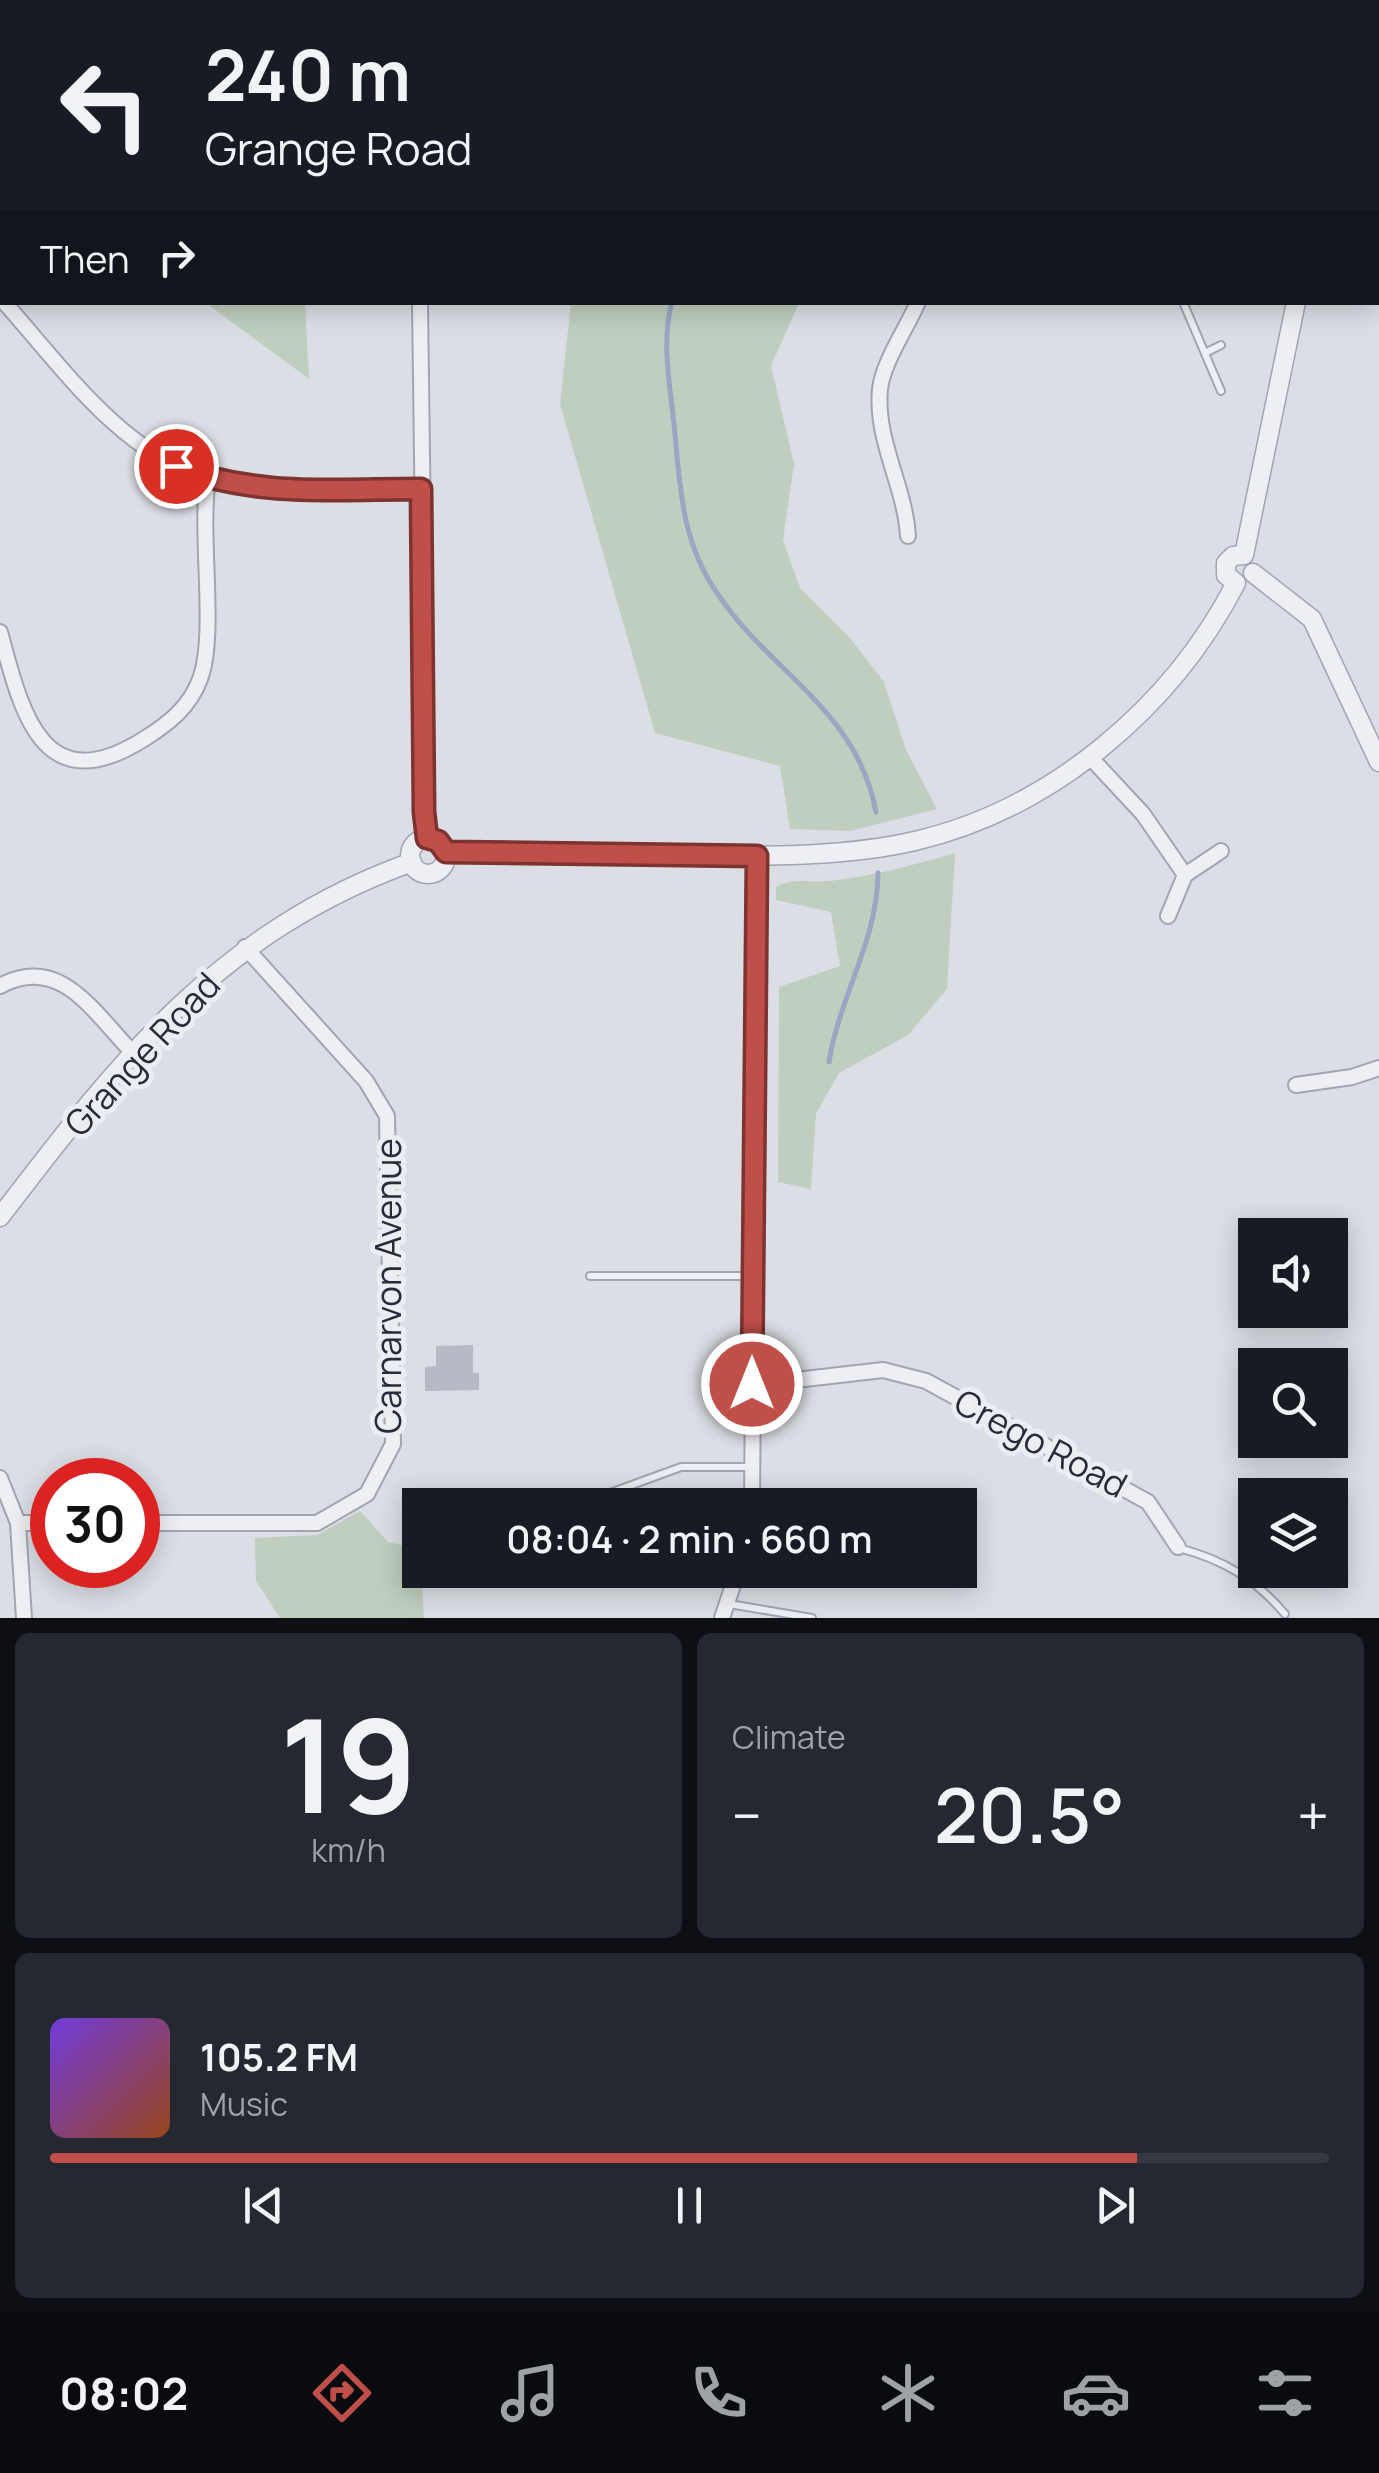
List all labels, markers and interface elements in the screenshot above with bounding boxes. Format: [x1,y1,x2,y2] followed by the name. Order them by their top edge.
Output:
[205,26,411,122] text: 240 m
[40,40,170,170] icon: left
[205,117,472,179] text: Grange Road
[149,230,204,285] icon: right
[40,232,129,284] text: Then
[134,424,219,509] pin
[149,439,204,494] icon: arrive
[54,962,230,1146] street label: Grange Road
[364,1138,412,1434] street label: Carnarvon Avenue
[1238,1218,1348,1588] map controls
[1238,1218,1348,1328] button: sound
[700,1332,804,1436] position arrow
[1238,1348,1348,1458] button: search
[946,1377,1136,1509] street label: Crego Road
[30,1458,160,1588] speed limit sign: 30
[1238,1478,1348,1588] button: layers
[506,1512,873,1564] text: 08:04 · 2 min · 660 m
[280,1674,417,1852] text: 19
[732,1715,846,1759] text: Climate
[934,1763,1125,1866] text: 20.5°
[732,1777,762,1853] text: −
[1297,1777,1329,1853] text: +
[311,1828,386,1872] text: km/h
[200,2030,358,2082] text: 105.2 FM
[200,2082,288,2126] text: Music
[236,2178,291,2233] icon: previous
[662,2178,717,2233] icon: pause
[1088,2178,1143,2233] icon: next
[307,2358,377,2428] icon: directions
[495,2358,565,2428] icon: music
[684,2358,754,2428] icon: phone
[873,2358,943,2428] icon: climate
[1061,2358,1131,2428] icon: car
[1250,2358,1320,2428] icon: filters
[59,2362,188,2424] text: 08:02

